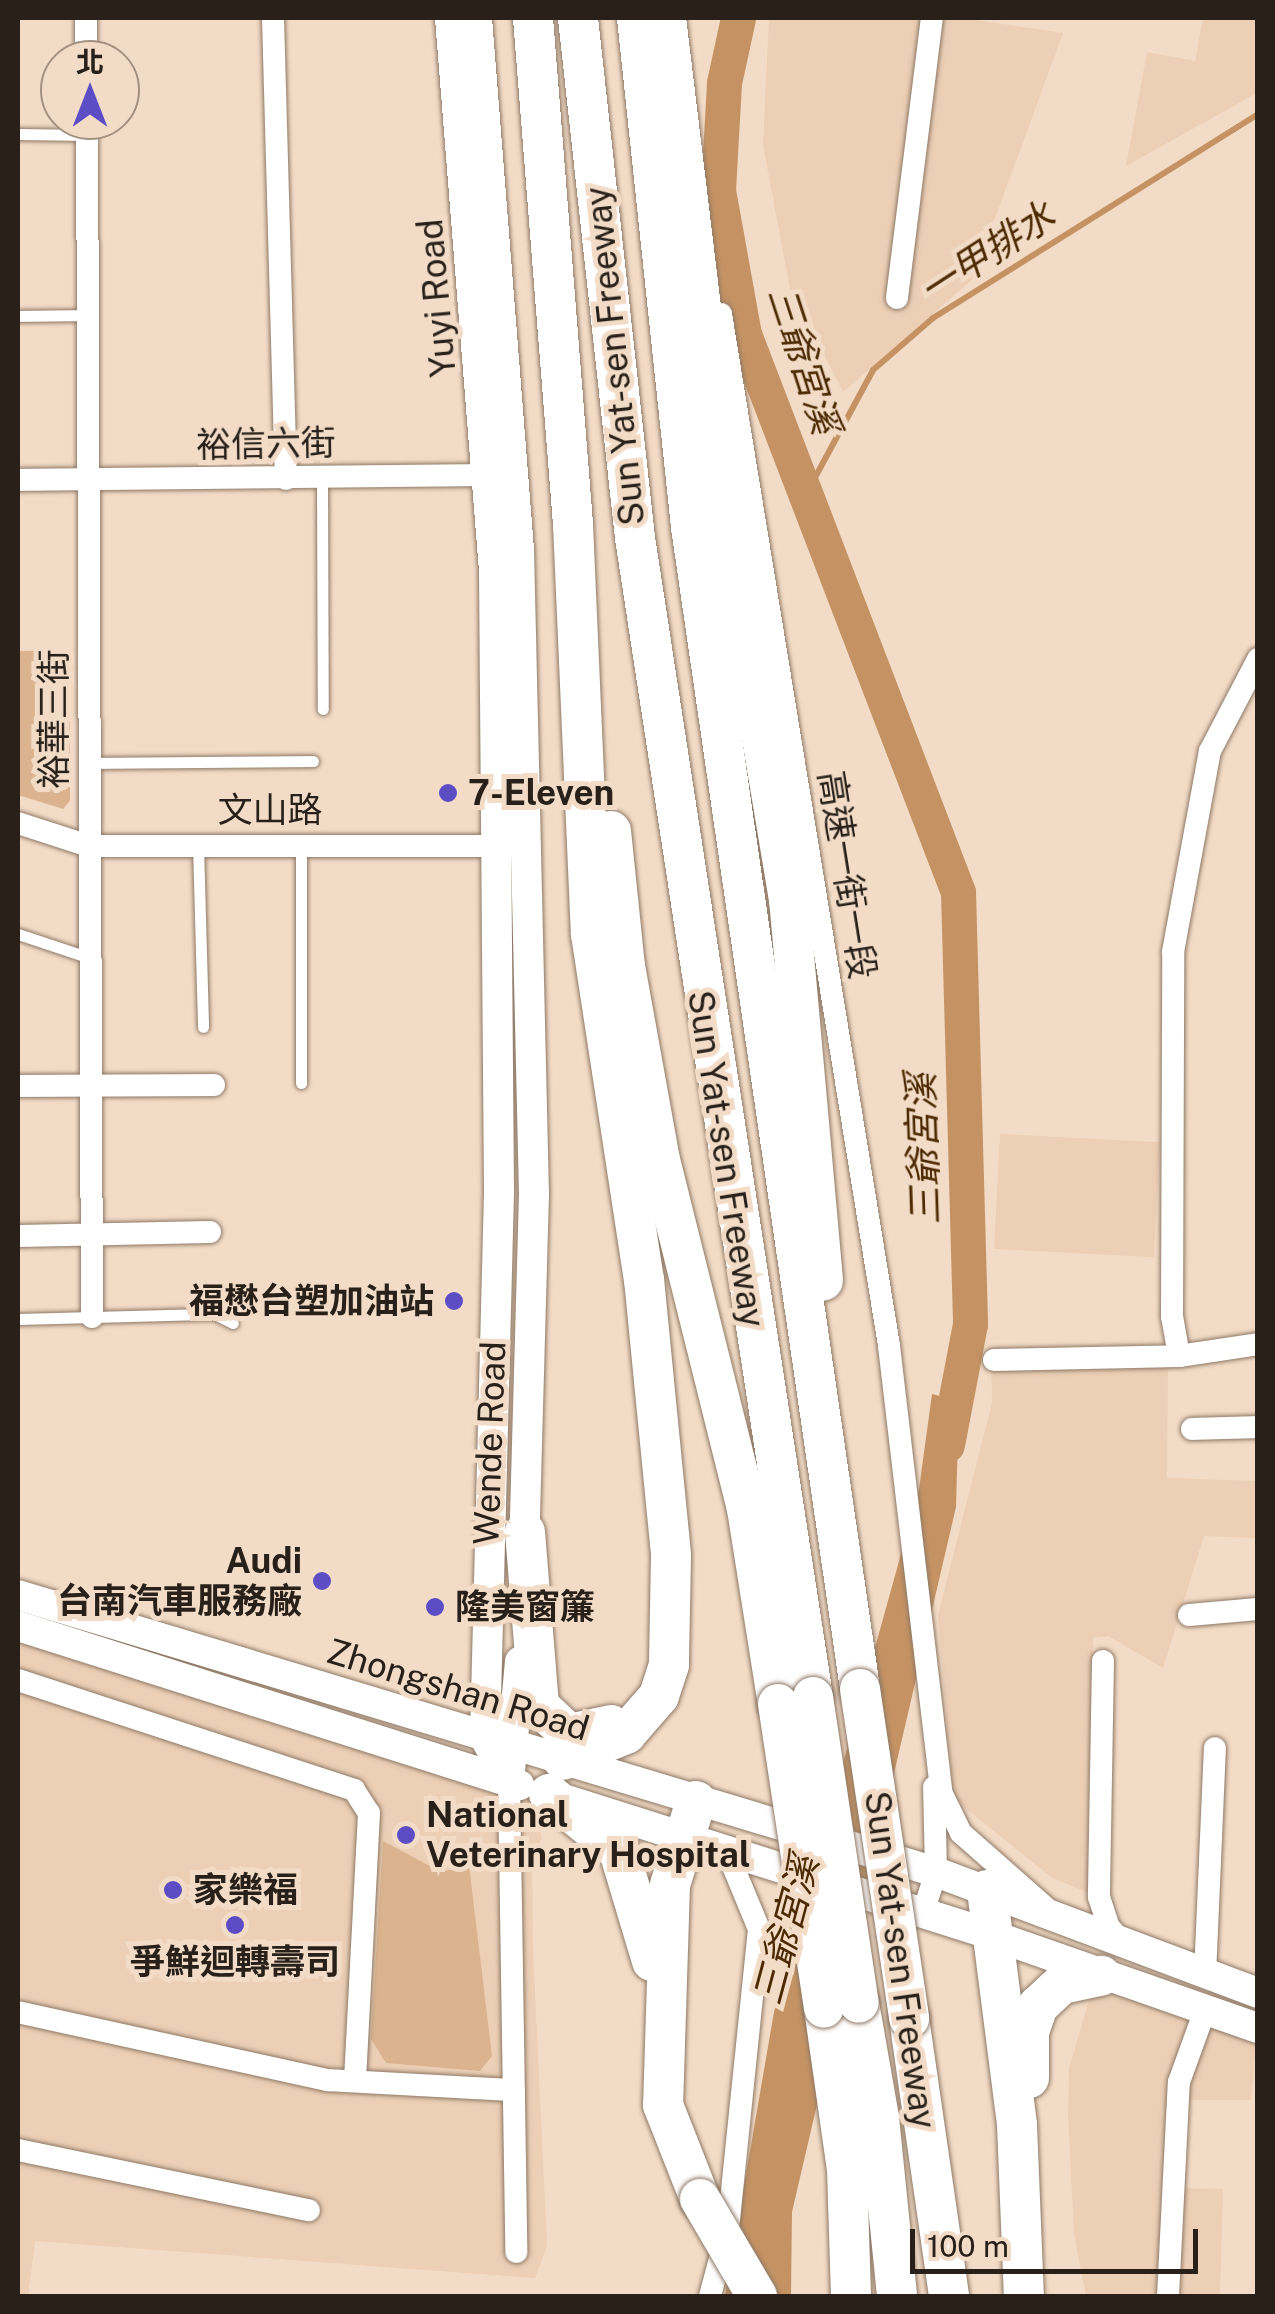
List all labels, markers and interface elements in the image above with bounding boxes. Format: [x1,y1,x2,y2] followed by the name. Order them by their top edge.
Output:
[40,40,140,140] north arrow
[76,45,104,78] text: 北
[576,184,654,528] street label: Sun Yat-sen Freeway
[911,192,1063,314] water label: 一甲排水
[409,217,465,379] street label: Yuyi Road
[759,281,849,439] water label: 三爺宮溪
[196,422,336,466] street label: 裕信六街
[33,649,75,789] street label: 裕華三街
[810,768,884,982] street label: 高速一街一段
[468,772,614,814] place label: 7-Eleven
[437,782,459,804] marker: 7-Eleven
[218,789,322,831] street label: 文山路
[679,988,773,1330] street label: Sun Yat-sen Freeway
[898,1072,948,1226] water label: 三爺宮溪
[189,1280,434,1322] place label: 福懋台塑加油站
[443,1290,465,1312] marker: 福懋台塑加油站
[465,1340,515,1546] street label: Wende Road
[57,1540,302,1622] place label: Audi 台南汽車服務廠
[311,1570,333,1592] marker: Audi 台南汽車服務廠
[455,1586,595,1628] place label: 隆美窗簾
[424,1596,446,1618] marker: 隆美窗簾
[322,1630,594,1750] street label: Zhongshan Road
[856,1788,944,2132] street label: Sun Yat-sen Freeway
[426,1794,751,1876] place label: National Veterinary Hospital
[395,1824,417,1846] marker: National Veterinary Hospital
[744,1851,828,2009] water label: 三爺宮溪
[193,1869,298,1911] place label: 家樂福
[162,1879,184,1901] marker: 家樂福
[224,1914,246,1936] marker: 爭鮮迴轉壽司
[130,1941,340,1983] place label: 爭鮮迴轉壽司
[915,2209,1202,2271] scale bar
[927,2228,1009,2264] text: 100 m

